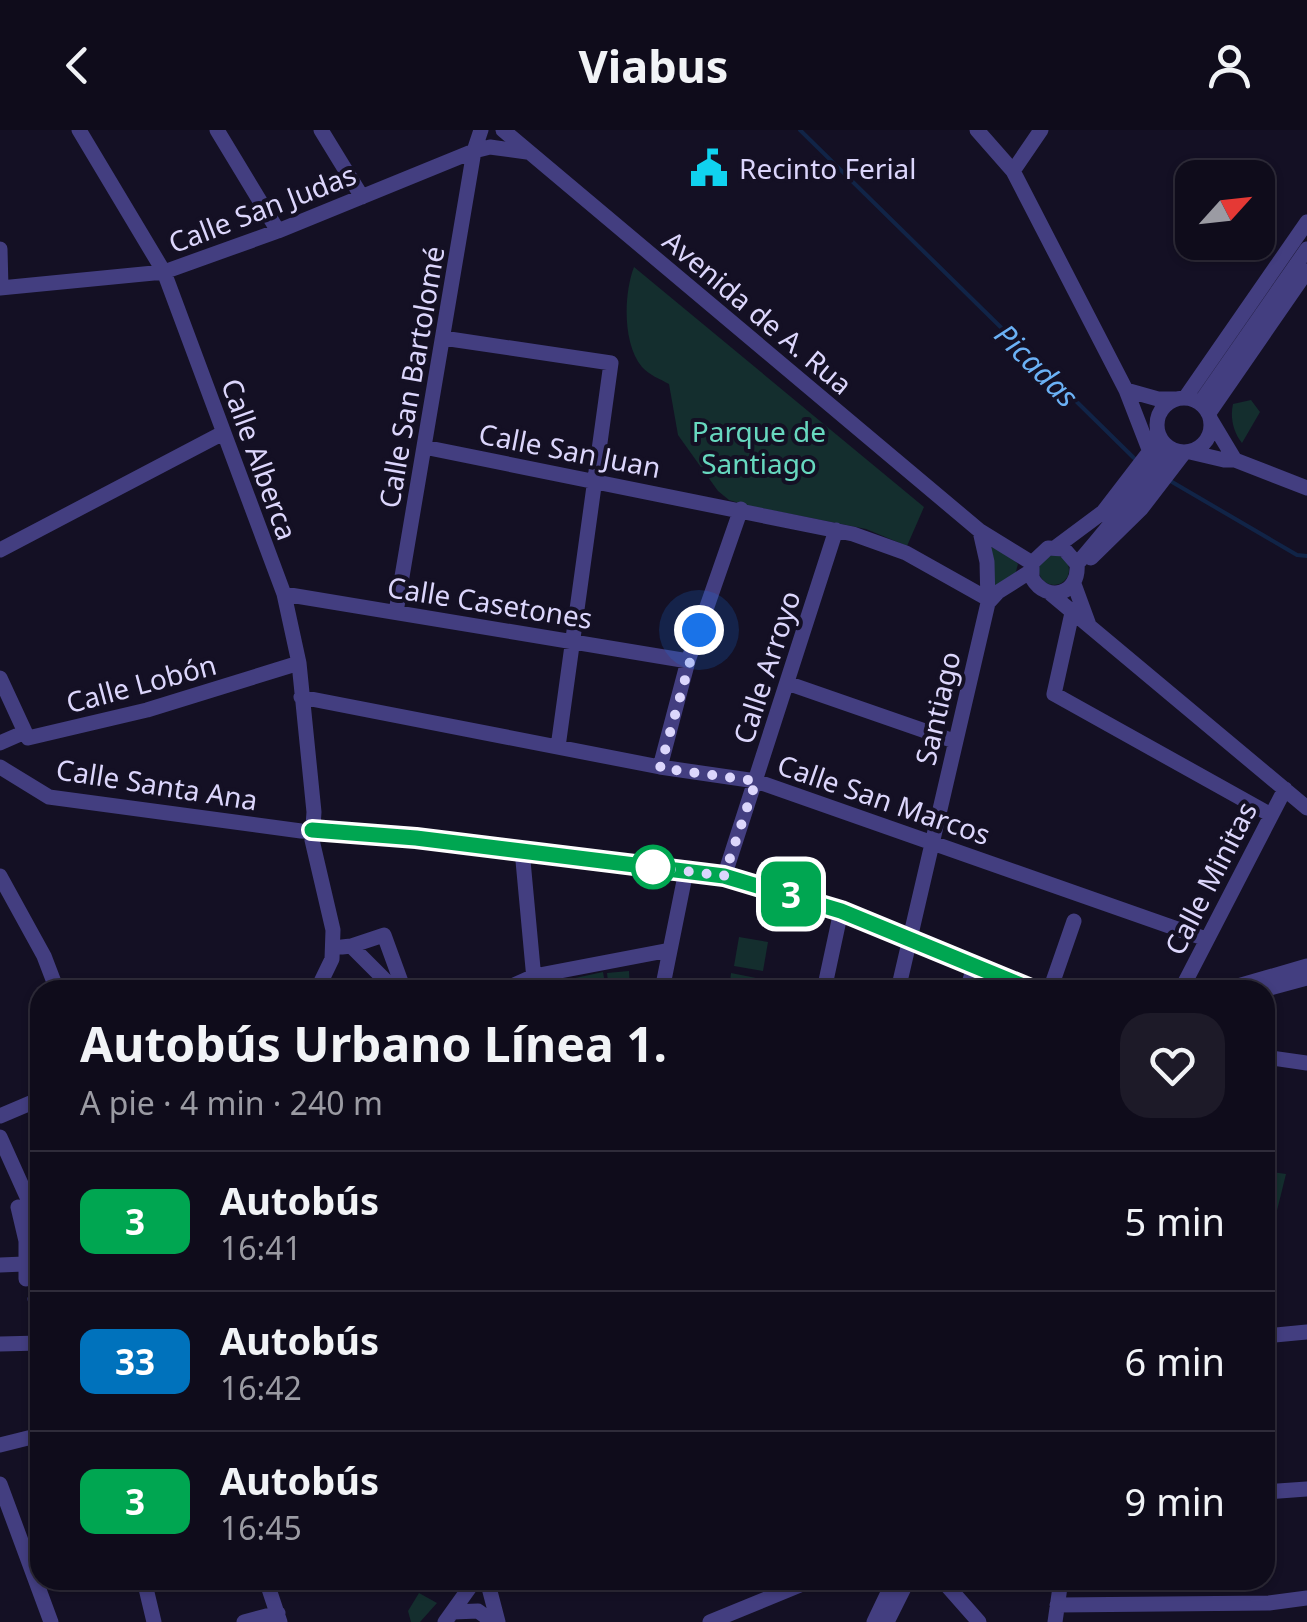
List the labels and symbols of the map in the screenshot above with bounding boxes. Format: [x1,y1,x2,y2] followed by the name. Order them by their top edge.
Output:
[688,147,730,189] public building icon: Recinto Ferial
[739,149,917,187] place label: Recinto Ferial
[163,155,361,261] street label: Calle San Judas
[1175,160,1275,260] north arrow
[655,222,861,402] street label: Avenida de A. Rua
[369,243,453,511] street label: Calle San Bartolomé
[986,314,1088,416] water label: Picadas
[213,373,307,545] street label: Calle Alberca
[692,412,826,482] park label: Parque de Santiago
[476,414,664,486] street label: Calle San Juan
[385,567,595,637] street label: Calle Casetones
[723,586,809,748] street label: Calle Arroyo
[674,605,724,655] your location
[62,645,220,721] street label: Calle Lobón
[905,647,969,769] street label: Santiago
[773,745,995,853] street label: Calle San Marcos
[54,749,260,819] street label: Calle Santa Ana
[1155,795,1265,961] street label: Calle Minitas
[632,846,674,888] unlabelled marker
[758,862,824,926] line badge: 3

